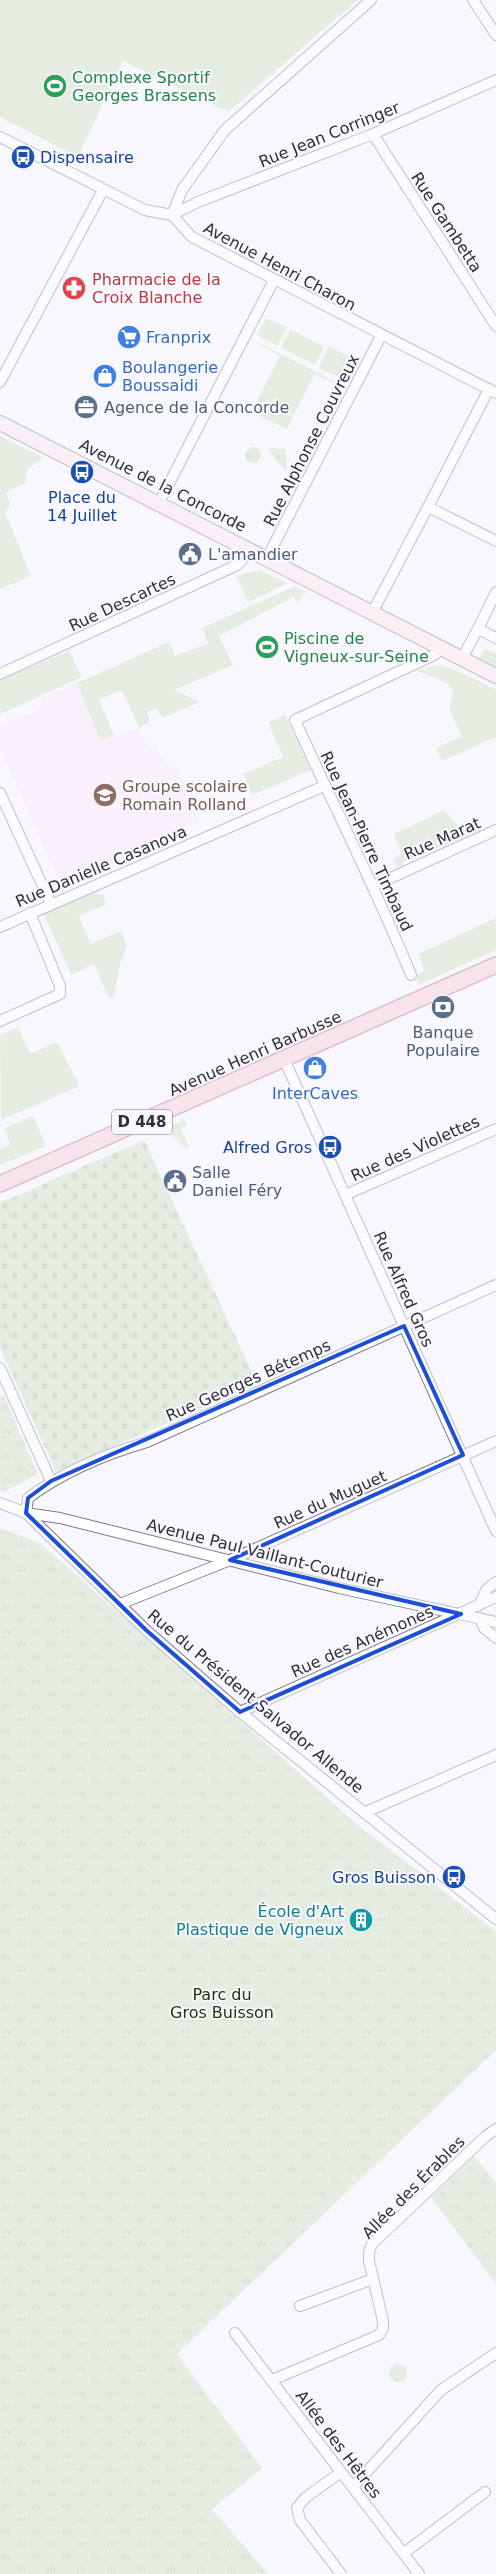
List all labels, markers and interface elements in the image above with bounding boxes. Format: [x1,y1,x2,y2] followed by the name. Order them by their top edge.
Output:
[72,68,216,105] place label: Complexe Sportif Georges Brassens
[42,73,68,99] sports icon: Complexe Sportif Georges Brassens
[256,97,403,171] street label: Rue Jean Corringer
[10,144,36,170] bus stop icon: Dispensaire
[40,148,134,167] place label: Dispensaire
[407,169,486,276] street label: Rue Gambetta
[200,218,359,315] street label: Avenue Henri Charon
[92,270,221,307] place label: Pharmacie de la Croix Blanche
[61,275,87,301] pharmacy icon: Pharmacie de la Croix Blanche
[116,324,142,350] supermarket icon: Franprix
[146,328,211,347] place label: Franprix
[260,351,363,529] street label: Rue Alphonse Couvreux
[122,358,218,395] place label: Boulangerie Boussaidi
[92,363,118,389] shop icon: Boulangerie Boussaidi
[73,394,99,420] office icon: Agence de la Concorde
[104,398,289,417] place label: Agence de la Concorde
[76,435,249,536] street label: Avenue de la Concorde
[69,459,95,485] bus stop icon: Place du 14 Juillet
[47,488,117,525] place label: Place du 14 Juillet
[177,541,203,567] public building icon: L'amandier
[208,545,298,564] place label: L'amandier
[66,569,179,635] street label: Rue Descartes
[284,629,429,666] place label: Piscine de Vigneux-sur-Seine
[254,634,280,660] sports icon: Piscine de Vigneux-sur-Seine
[316,748,417,934] street label: Rue Jean-Pierre Timbaud
[122,777,247,814] place label: Groupe scolaire Romain Rolland
[92,782,118,808] school or university icon: Groupe scolaire Romain Rolland
[401,813,483,864] street label: Rue Marat
[13,822,190,911] street label: Rue Danielle Casanova
[430,994,456,1020] bank icon: Banque Populaire
[166,1007,344,1100] street label: Avenue Henri Barbusse
[406,1023,480,1060] place label: Banque Populaire
[302,1055,328,1081] shop icon: InterCaves
[272,1084,358,1103] place label: InterCaves
[112,1110,172,1134] road number: D 448
[348,1112,482,1185] street label: Rue des Violettes
[317,1134,343,1160] bus stop icon: Alfred Gros
[223,1138,312,1157] place label: Alfred Gros
[192,1163,282,1200] place label: Salle Daniel Féry
[162,1168,188,1194] public building icon: Salle Daniel Féry
[370,1228,438,1350] street label: Rue Alfred Gros
[163,1336,333,1425] street label: Rue Georges Bétemps
[271,1466,389,1533] street label: Rue du Muguet
[145,1515,385,1592] street label: Avenue Paul Vaillant-Couturier
[288,1602,436,1681] street label: Rue des Anémones
[144,1606,367,1797] street label: Rue du Président Salvador Allende
[441,1864,467,1890] bus stop icon: Gros Buisson
[332,1868,436,1887] place label: Gros Buisson
[176,1902,344,1939] place label: École d'Art Plastique de Vigneux
[348,1907,374,1933] building icon: École d'Art Plastique de Vigneux
[170,1985,274,2022] park label: Parc du Gros Buisson
[358,2132,469,2243] street label: Allée des Érables
[292,2386,385,2502] street label: Allée des Hêtres

